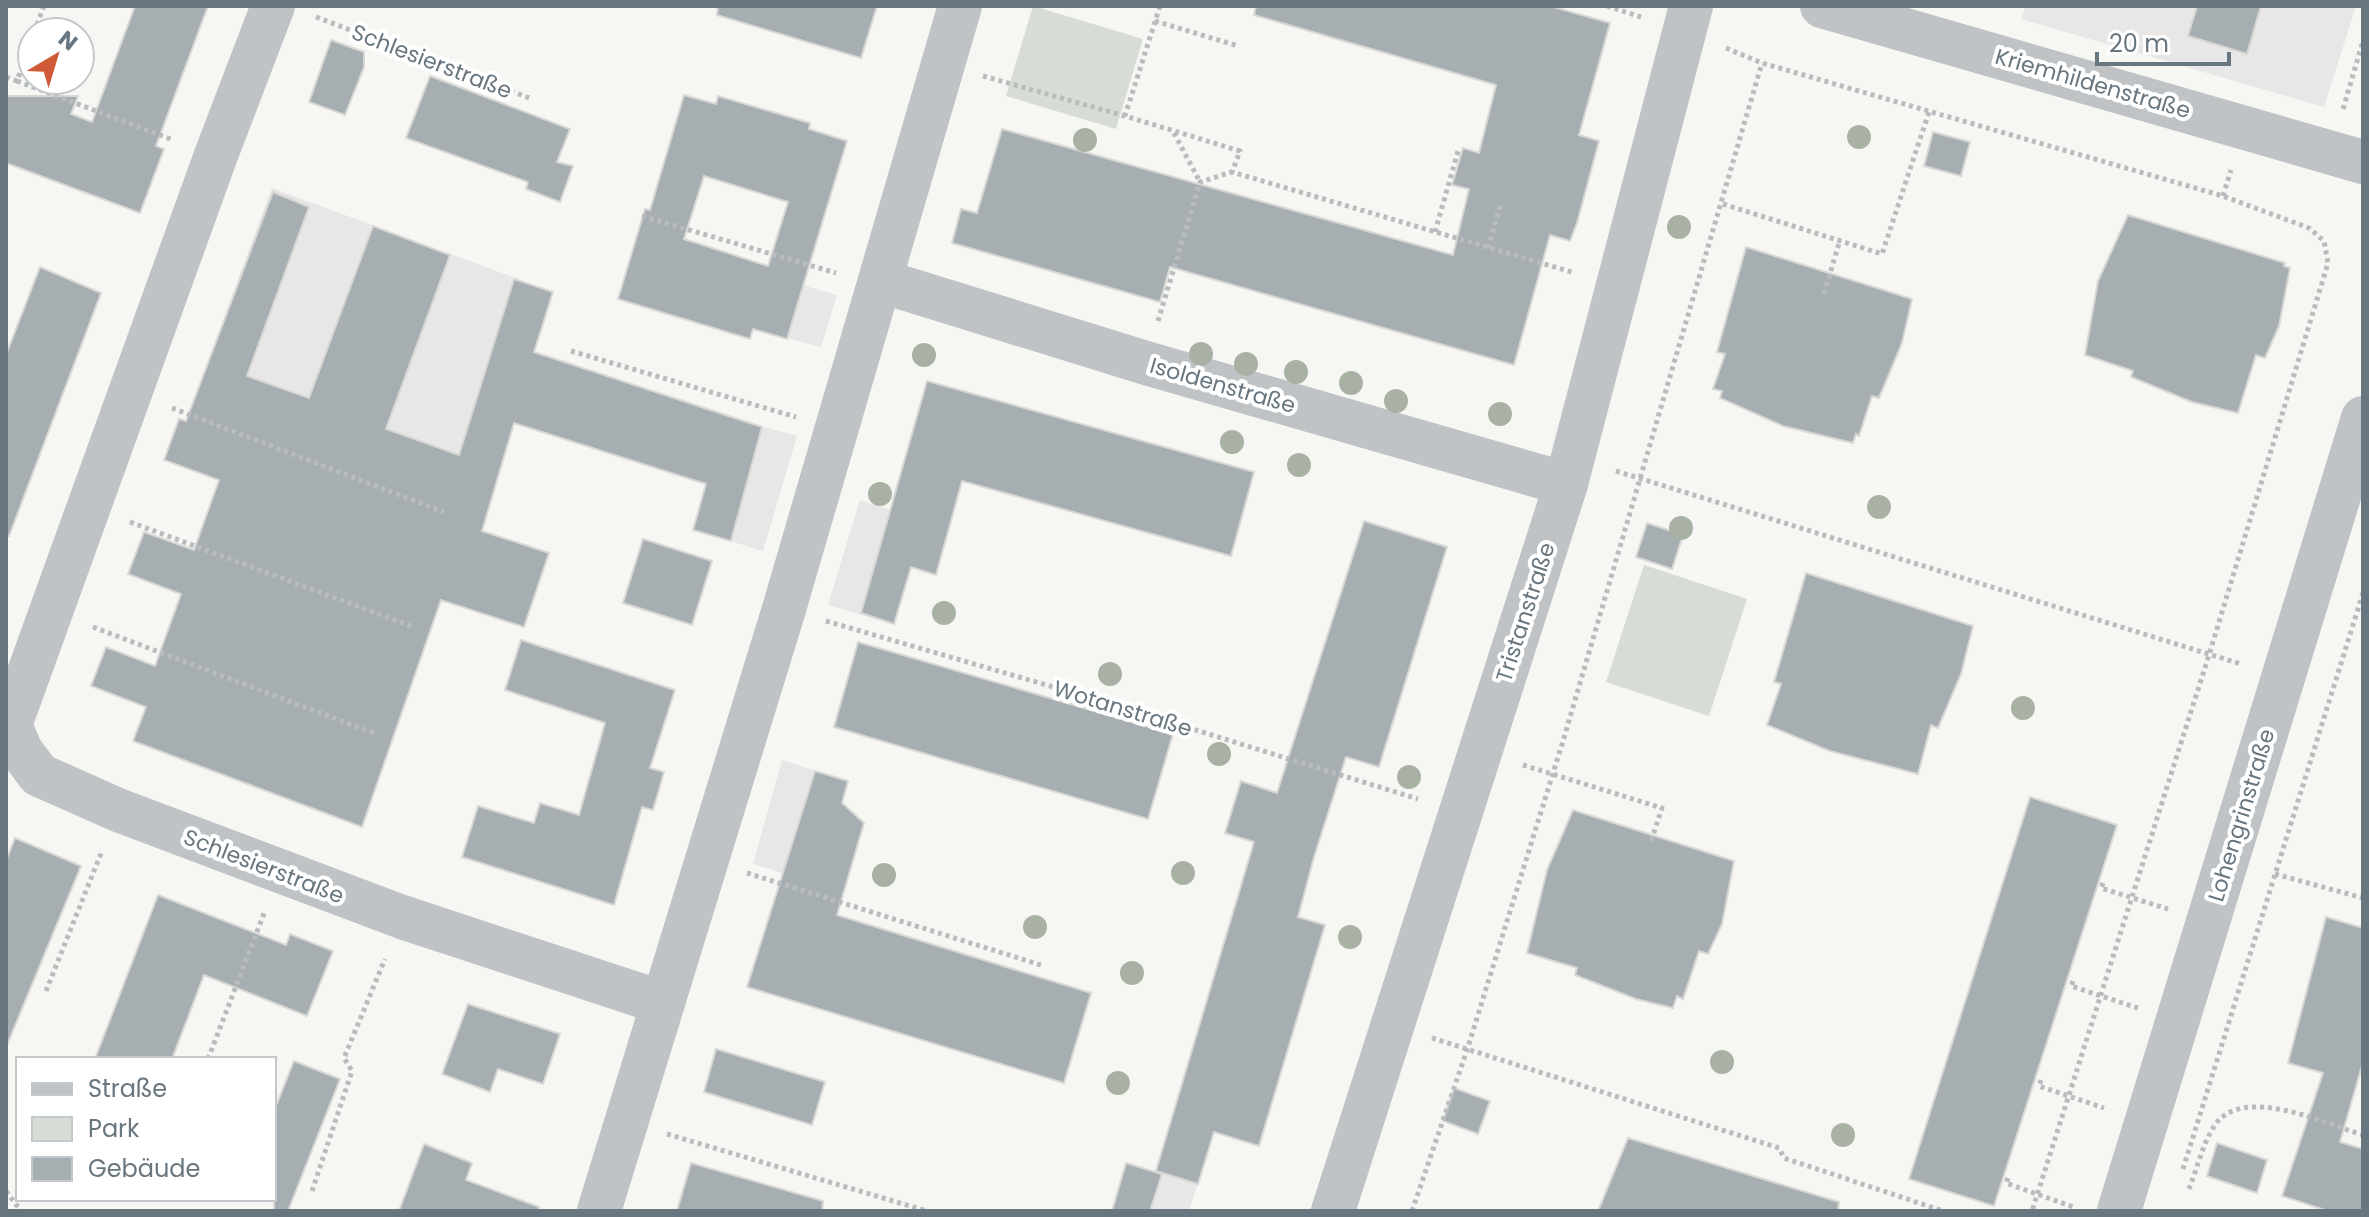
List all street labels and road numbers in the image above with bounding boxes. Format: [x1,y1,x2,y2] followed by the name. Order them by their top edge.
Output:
[347,17,516,106] street label: Schlesierstraße
[1992,41,2194,126] street label: Kriemhildenstraße
[1146,350,1299,421] street label: Isoldenstraße
[1488,538,1563,686] street label: Tristanstraße
[1050,673,1196,744] street label: Wotanstraße
[2200,725,2282,905] street label: Lohengrinstraße
[179,822,348,911] street label: Schlesierstraße

